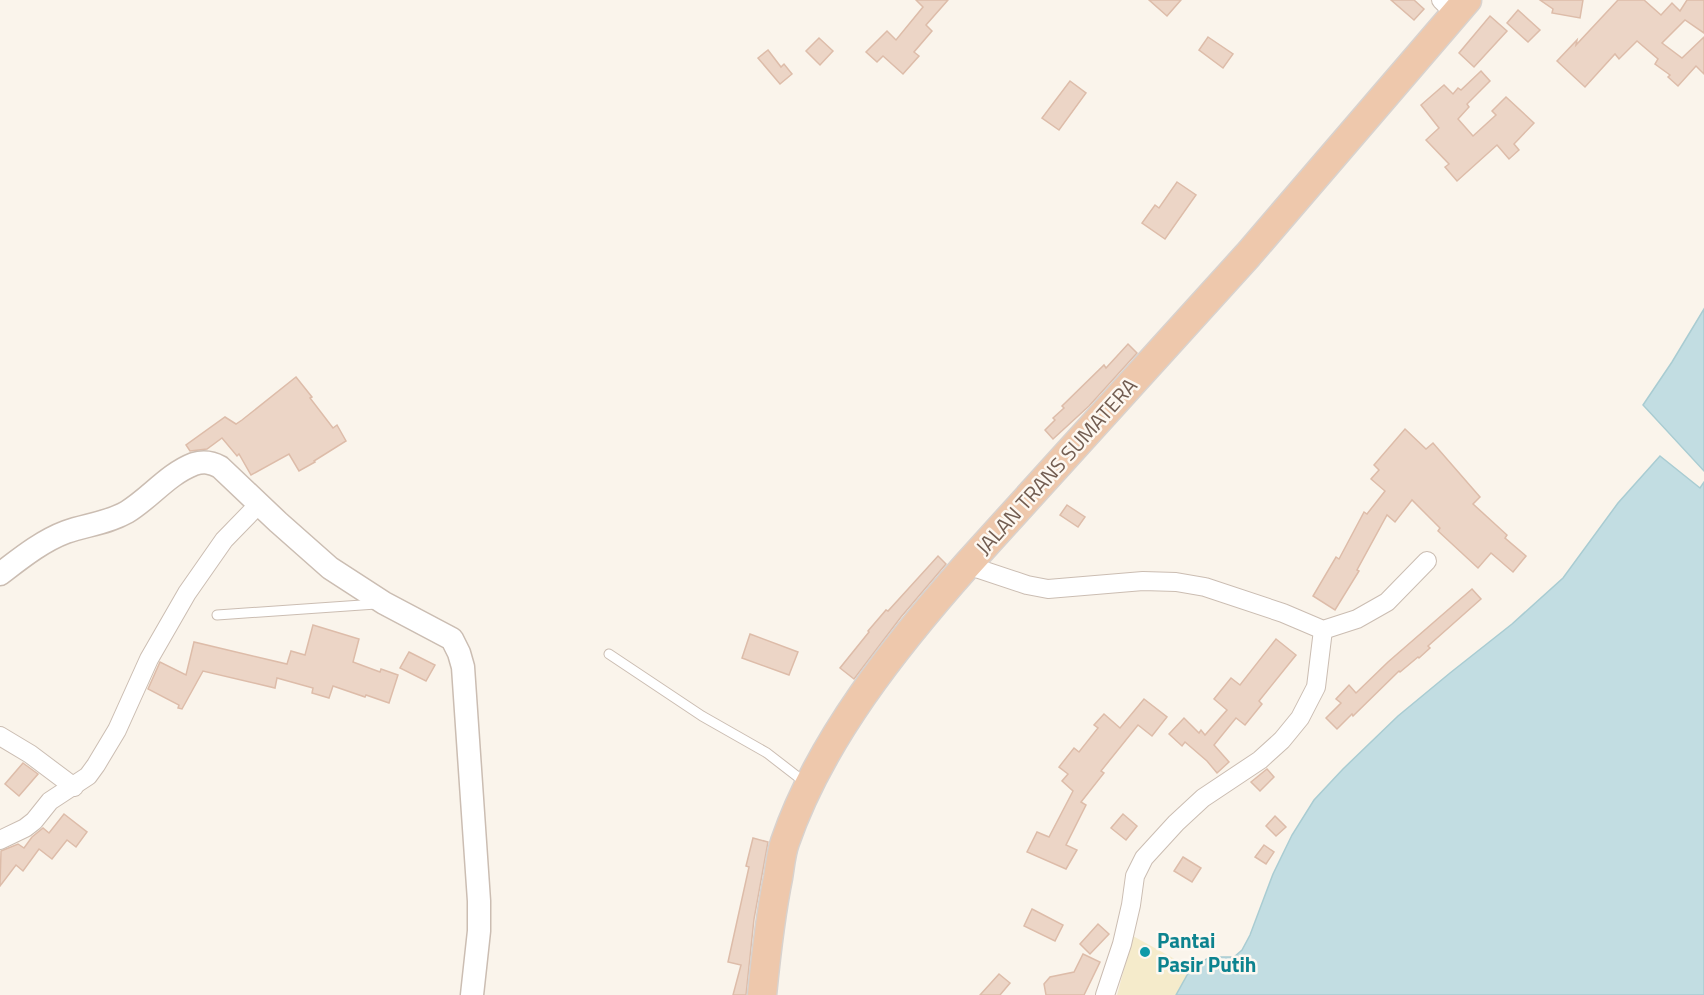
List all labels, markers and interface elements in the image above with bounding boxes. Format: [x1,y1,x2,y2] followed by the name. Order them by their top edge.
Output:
[968,370,1145,562] street label: JALAN TRANS SUMATERA
[1157,924,1256,980] place label: Pantai Pasir Putih
[1138,945,1152,959] marker: Pantai Pasir Putih

